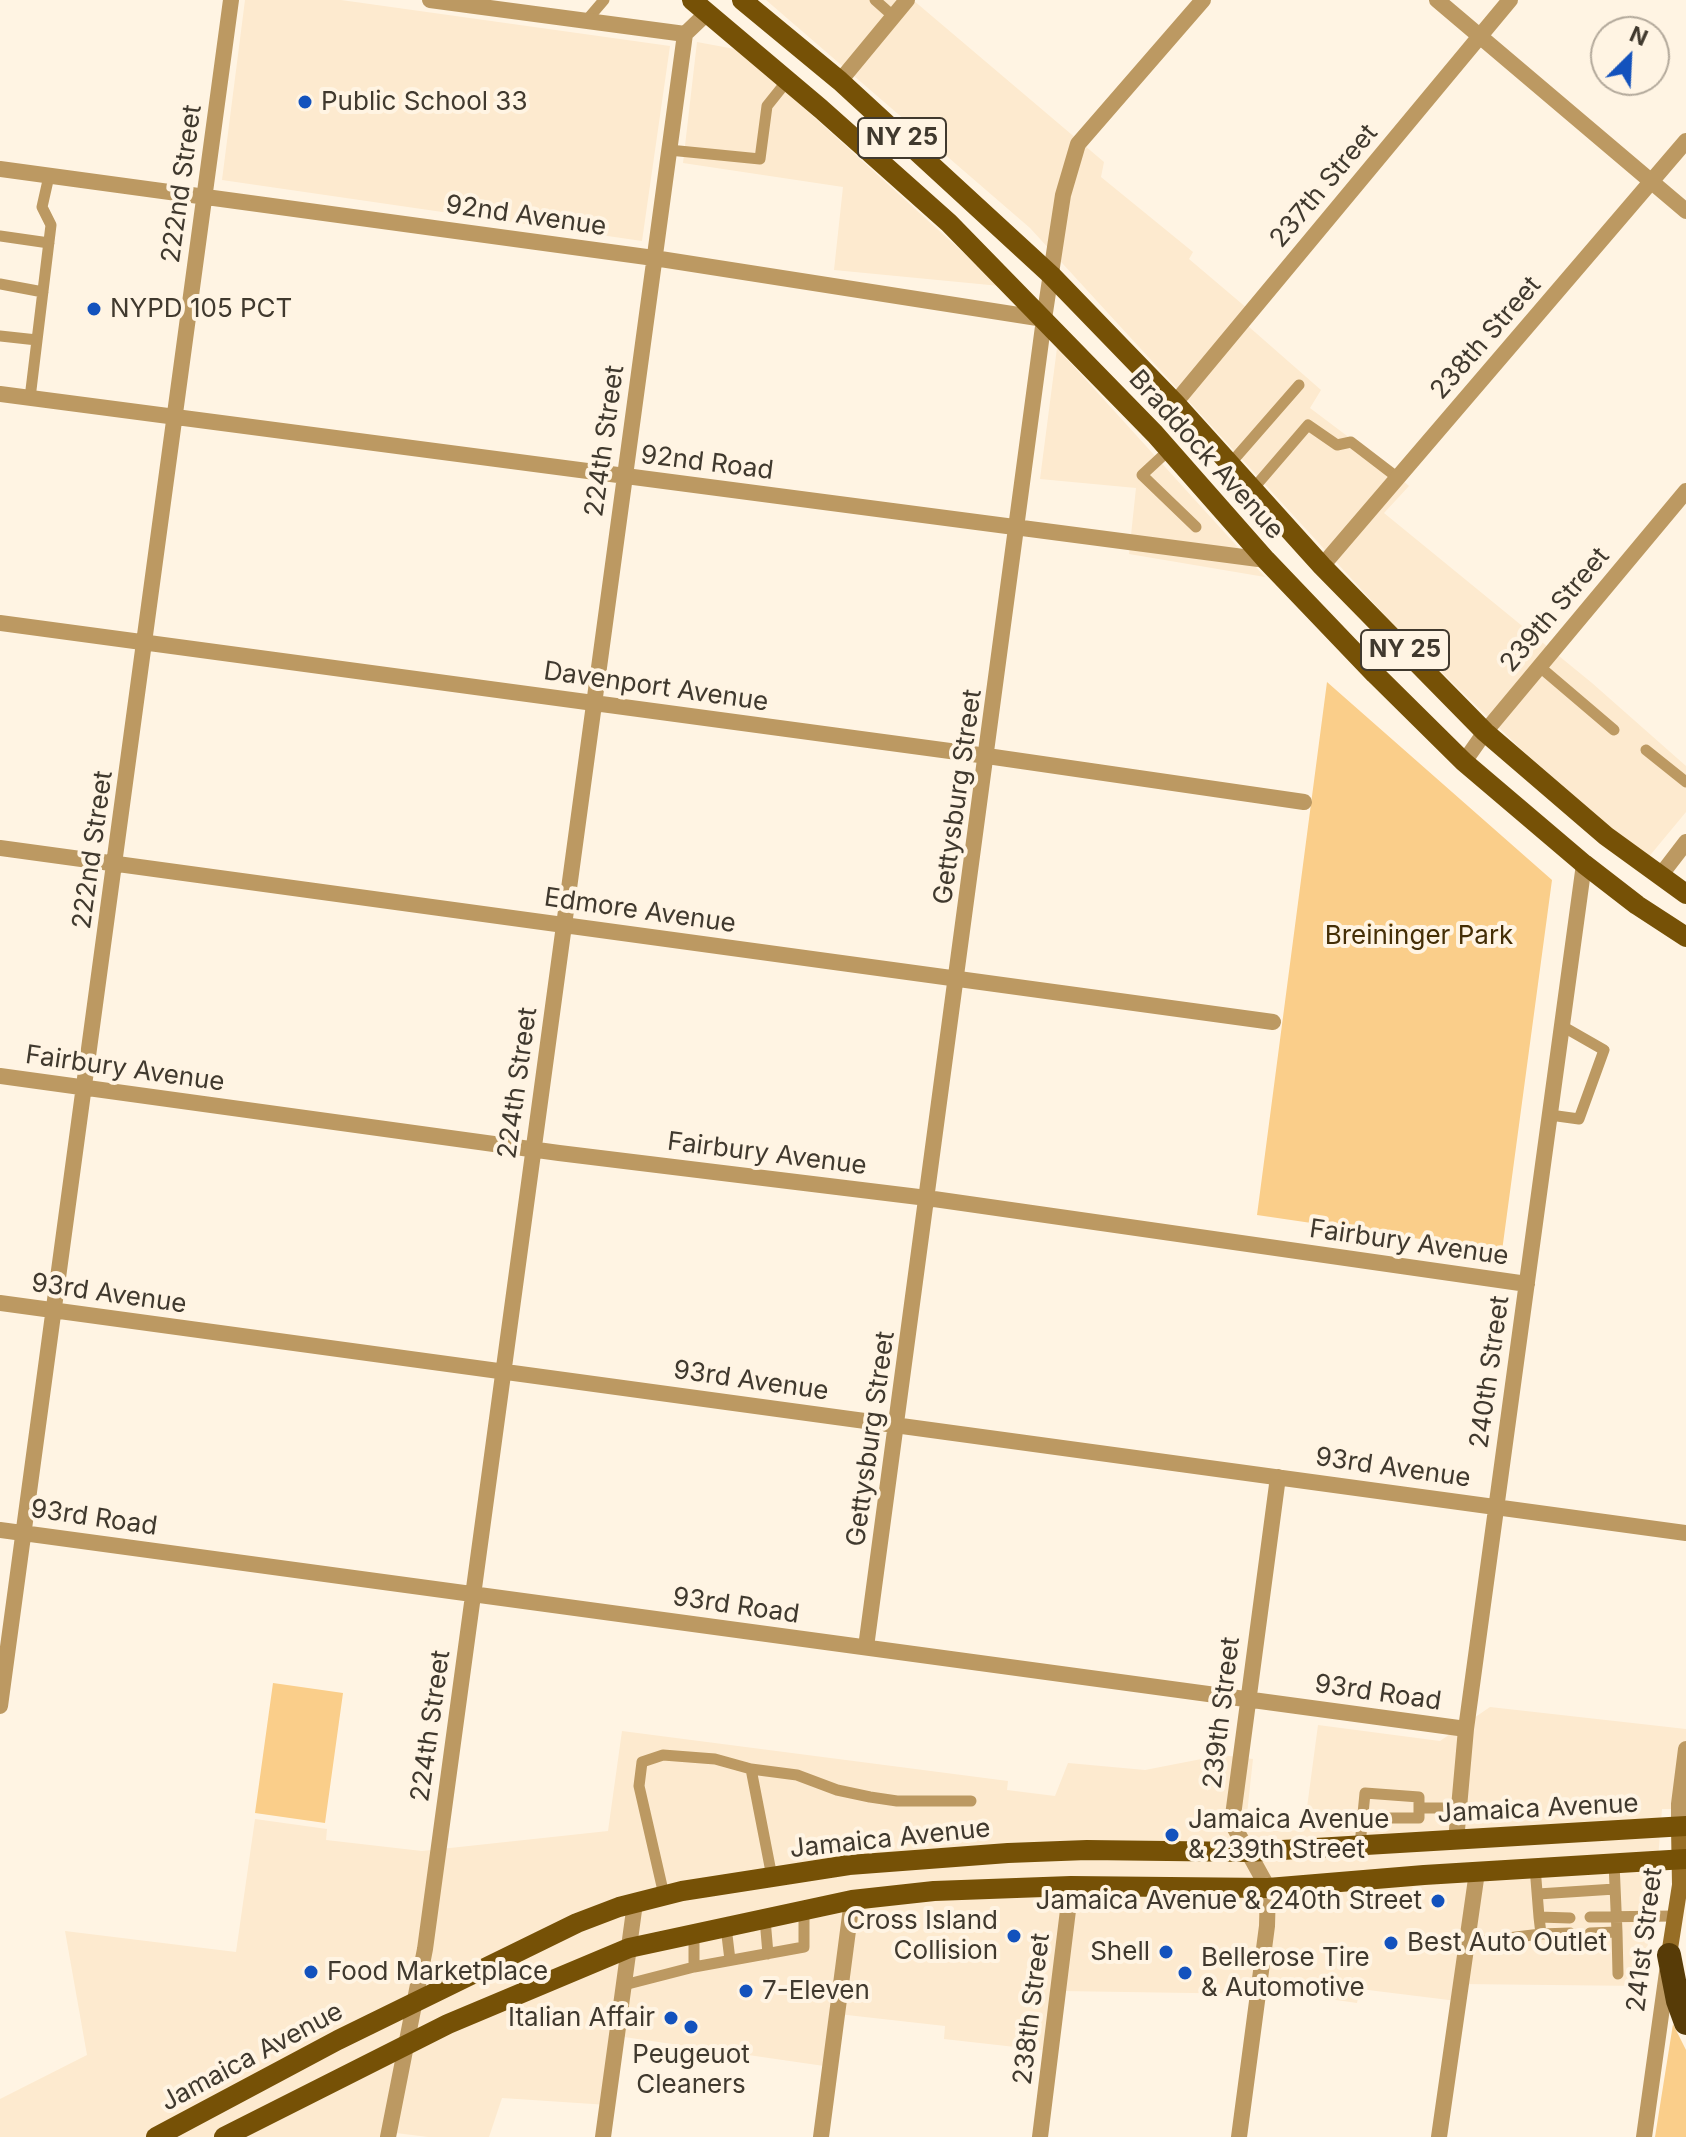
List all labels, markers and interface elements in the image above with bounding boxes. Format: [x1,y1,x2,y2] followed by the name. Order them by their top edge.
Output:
[1590,16,1670,96] north arrow
[1626,21,1652,51] text: N
[321,86,527,118] place label: Public School 33
[296,93,314,111] marker: Public School 33
[155,103,209,265] street label: 222nd Street
[858,118,946,158] road number: NY 25
[1263,118,1385,254] street label: 237th Street
[444,189,608,243] street label: 92nd Avenue
[1424,270,1548,406] street label: 238th Street
[110,293,292,325] place label: NYPD 105 PCT
[85,300,103,318] marker: NYPD 105 PCT
[579,363,631,519] street label: 224th Street
[1122,364,1290,546] street label: Braddock Avenue
[639,439,775,487] street label: 92nd Road
[1494,541,1616,679] street label: 239th Street
[1361,630,1449,670] road number: NY 25
[542,656,770,718] street label: Davenport Avenue
[927,687,989,907] street label: Gettysburg Street
[66,769,120,931] street label: 222nd Street
[542,882,738,940] street label: Edmore Avenue
[1325,920,1513,952] park label: Breininger Park
[492,1005,544,1161] street label: 224th Street
[24,1040,226,1098] street label: Fairbury Avenue
[666,1126,868,1182] street label: Fairbury Avenue
[1308,1214,1510,1272] street label: Fairbury Avenue
[30,1268,188,1320] street label: 93rd Avenue
[1464,1294,1516,1450] street label: 240th Street
[840,1329,902,1549] street label: Gettysburg Street
[672,1355,830,1407] street label: 93rd Avenue
[1314,1442,1472,1494] street label: 93rd Avenue
[29,1494,159,1542] street label: 93rd Road
[671,1582,801,1630] street label: 93rd Road
[1197,1635,1247,1791] street label: 239th Street
[405,1648,457,1804] street label: 224th Street
[1313,1669,1443,1717] street label: 93rd Road
[1437,1788,1639,1830] street label: Jamaica Avenue
[1188,1804,1389,1866] place label: Jamaica Avenue & 239th Street
[788,1813,992,1865] street label: Jamaica Avenue
[1163,1826,1181,1844] marker: Jamaica Avenue & 239th Street
[1621,1866,1669,2014] street label: 241st Street
[1036,1885,1422,1917] place label: Jamaica Avenue & 240th Street
[1429,1892,1447,1910] marker: Jamaica Avenue & 240th Street
[846,1905,998,1966] place label: Cross Island Collision
[1005,1927,1023,1945] marker: Cross Island Collision
[1407,1927,1607,1959] place label: Best Auto Outlet
[1007,1931,1057,2087] street label: 238th Street
[1382,1934,1400,1952] marker: Best Auto Outlet
[1090,1936,1150,1968] place label: Shell
[1201,1942,1370,2004] place label: Bellerose Tire & Automotive
[1157,1943,1175,1961] marker: Shell
[327,1956,548,1988] place label: Food Marketplace
[302,1963,320,1981] marker: Food Marketplace
[1176,1964,1194,1982] marker: Bellerose Tire & Automotive
[762,1975,870,2007] place label: 7-Eleven
[737,1982,755,2000] marker: 7-Eleven
[156,1996,348,2118] street label: Jamaica Avenue
[508,2002,655,2034] place label: Italian Affair
[662,2009,680,2027] marker: Italian Affair
[682,2018,700,2036] marker: Peugeuot Cleaners
[632,2039,750,2100] place label: Peugeuot Cleaners

